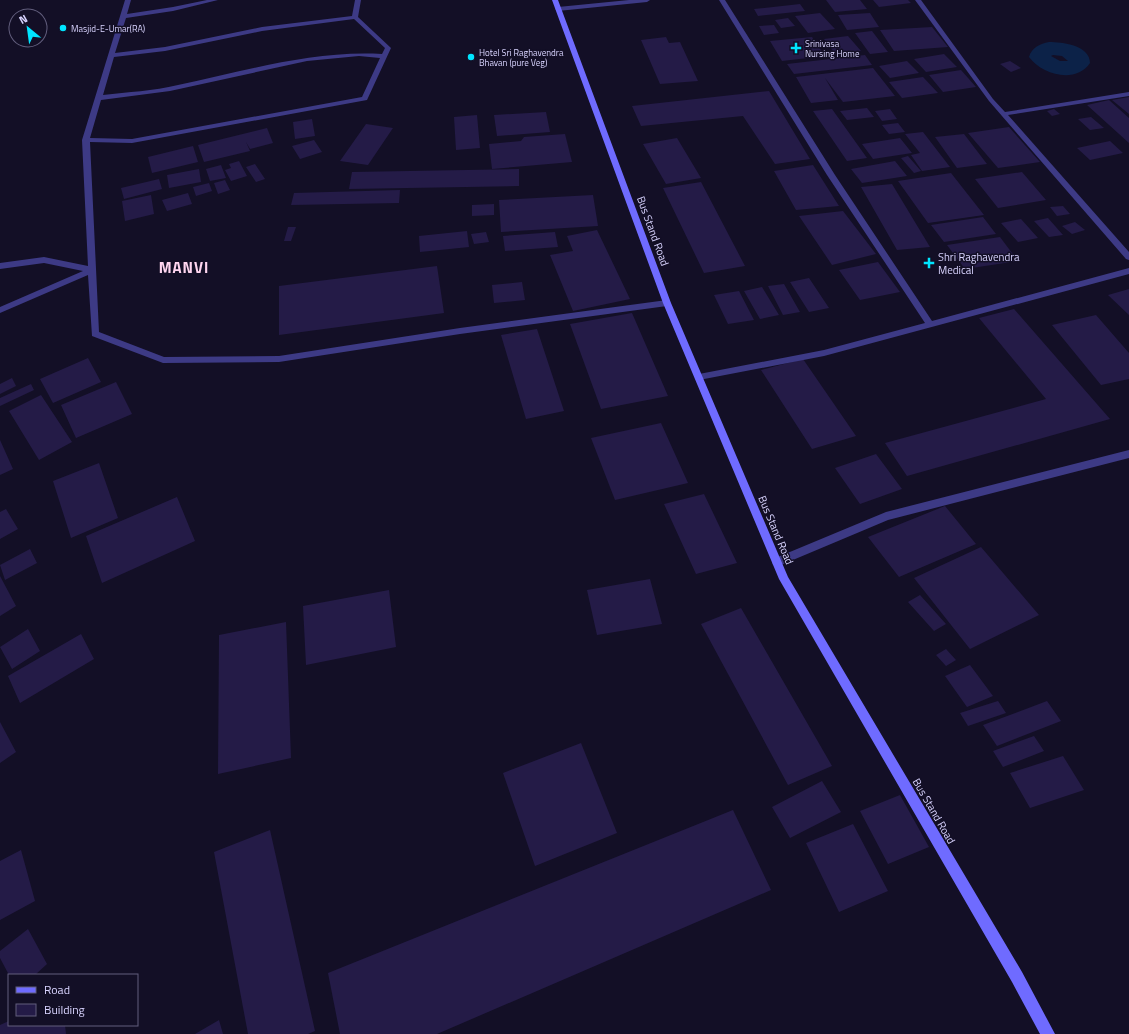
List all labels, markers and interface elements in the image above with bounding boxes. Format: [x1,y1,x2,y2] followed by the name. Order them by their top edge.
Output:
[8,8,48,48] north arrow
[16,10,30,28] text: N
[71,22,145,35] place label: Masjid-E-Umar(RA)
[58,23,68,33] marker: Masjid-E-Umar(RA)
[805,37,860,60] place label: Srinivasa Nursing Home
[790,42,802,54] marker: Srinivasa Nursing Home
[479,46,564,69] place label: Hotel Sri Raghavendra Bhavan (pure Veg)
[466,52,476,62] marker: Hotel Sri Raghavendra Bhavan (pure Veg)
[633,194,673,268] street label: Bus Stand Road
[938,249,1020,278] place label: Shri Raghavendra Medical
[159,256,209,279] district label: MANVI
[923,257,935,269] marker: Shri Raghavendra Medical
[754,493,798,567] street label: Bus Stand Road
[909,775,959,847] street label: Bus Stand Road
[8,974,138,1026] legend
[44,980,70,999] text: Road
[44,1000,85,1019] text: Building

